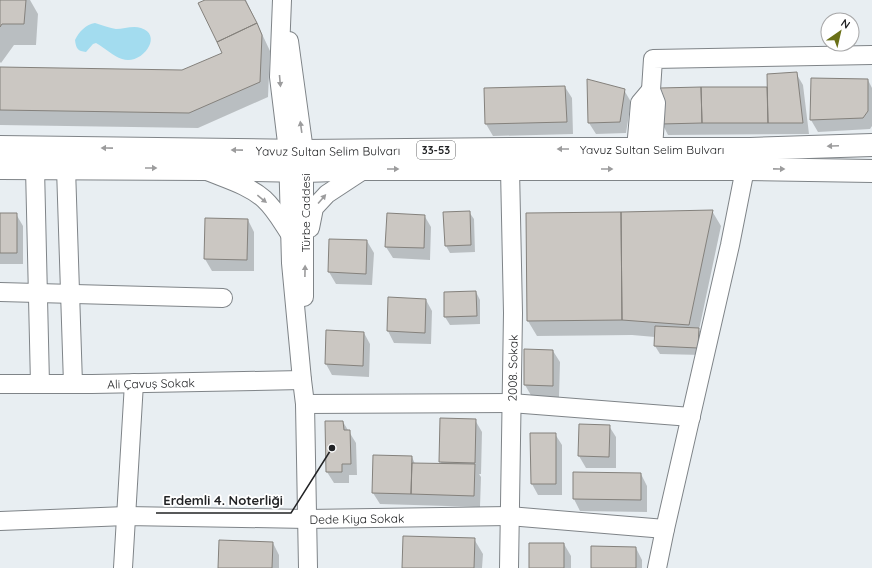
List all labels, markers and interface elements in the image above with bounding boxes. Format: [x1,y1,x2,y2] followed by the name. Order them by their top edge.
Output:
[820,12,860,52] north arrow
[838,16,853,32] text: N
[276,75,283,87] one-way arrow
[298,121,304,133] one-way arrow
[417,141,455,159] road number: 33-53
[580,142,724,157] street label: Yavuz Sultan Selim Bulvarı
[256,143,400,159] street label: Yavuz Sultan Selim Bulvarı
[827,143,839,150] one-way arrow
[100,145,113,151] one-way arrow
[556,146,569,152] one-way arrow
[230,147,243,153] one-way arrow
[145,165,158,171] one-way arrow
[387,166,400,172] one-way arrow
[601,166,614,172] one-way arrow
[773,166,786,172] one-way arrow
[298,173,313,253] street label: Türbe Caddesi
[257,194,268,203] one-way arrow
[317,194,327,204] one-way arrow
[301,265,308,277] one-way arrow
[504,334,520,402] street label: 2008. Sokak
[107,375,195,391] street label: Ali Çavuş Sokak
[156,488,291,513] callout: Erdemli 4. Noterliği
[163,492,283,508] text: Erdemli 4. Noterliği
[309,510,404,526] street label: Dede Kiya Sokak

